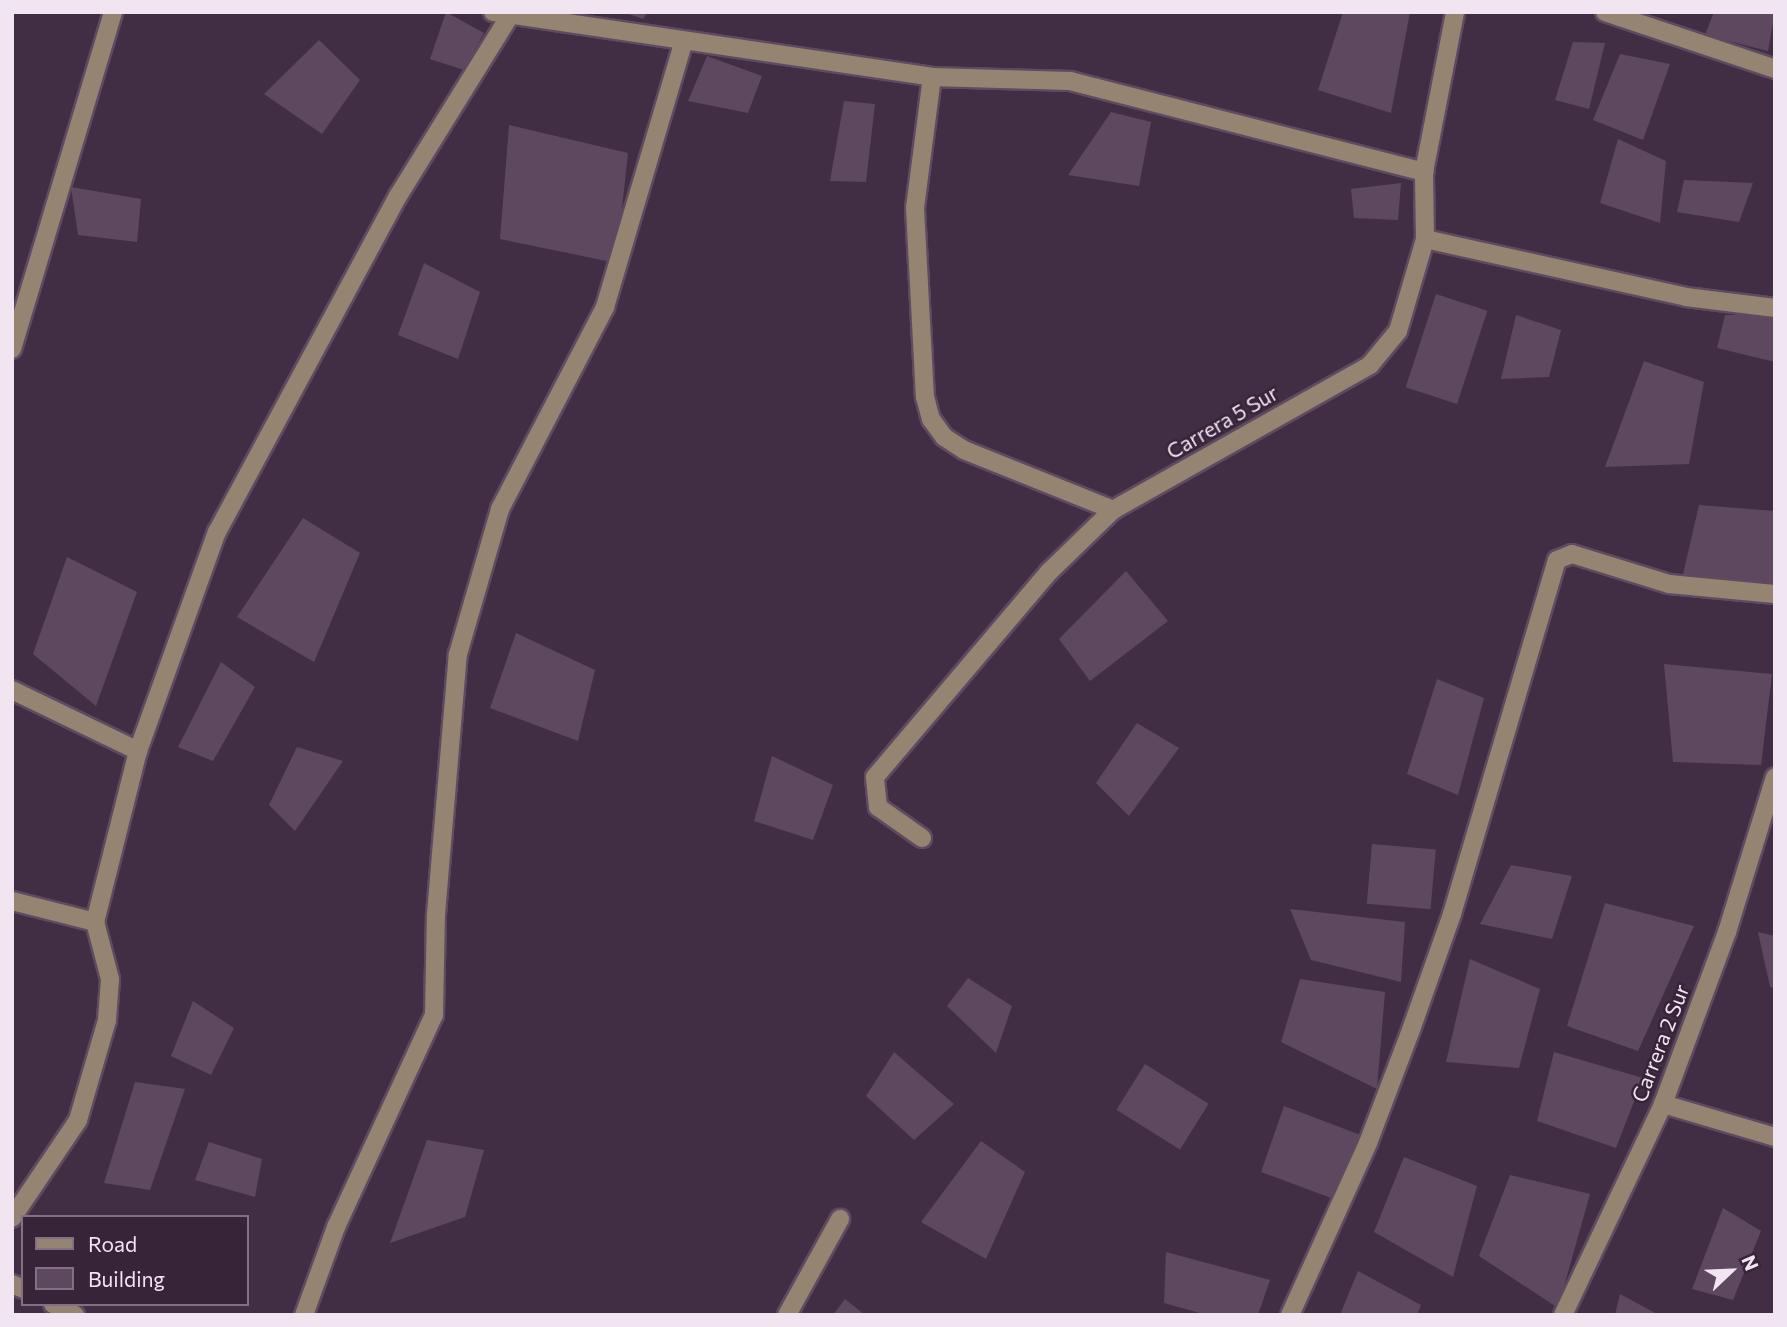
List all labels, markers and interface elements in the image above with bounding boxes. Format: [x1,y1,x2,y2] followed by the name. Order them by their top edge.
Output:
[1162,380,1282,464] street label: Carrera 5 Sur
[1626,981,1694,1105] street label: Carrera 2 Sur
[21,1215,248,1306] legend
[88,1231,137,1256] text: Road
[1696,1236,1766,1306] north arrow
[1737,1252,1764,1274] text: N
[88,1266,165,1291] text: Building

